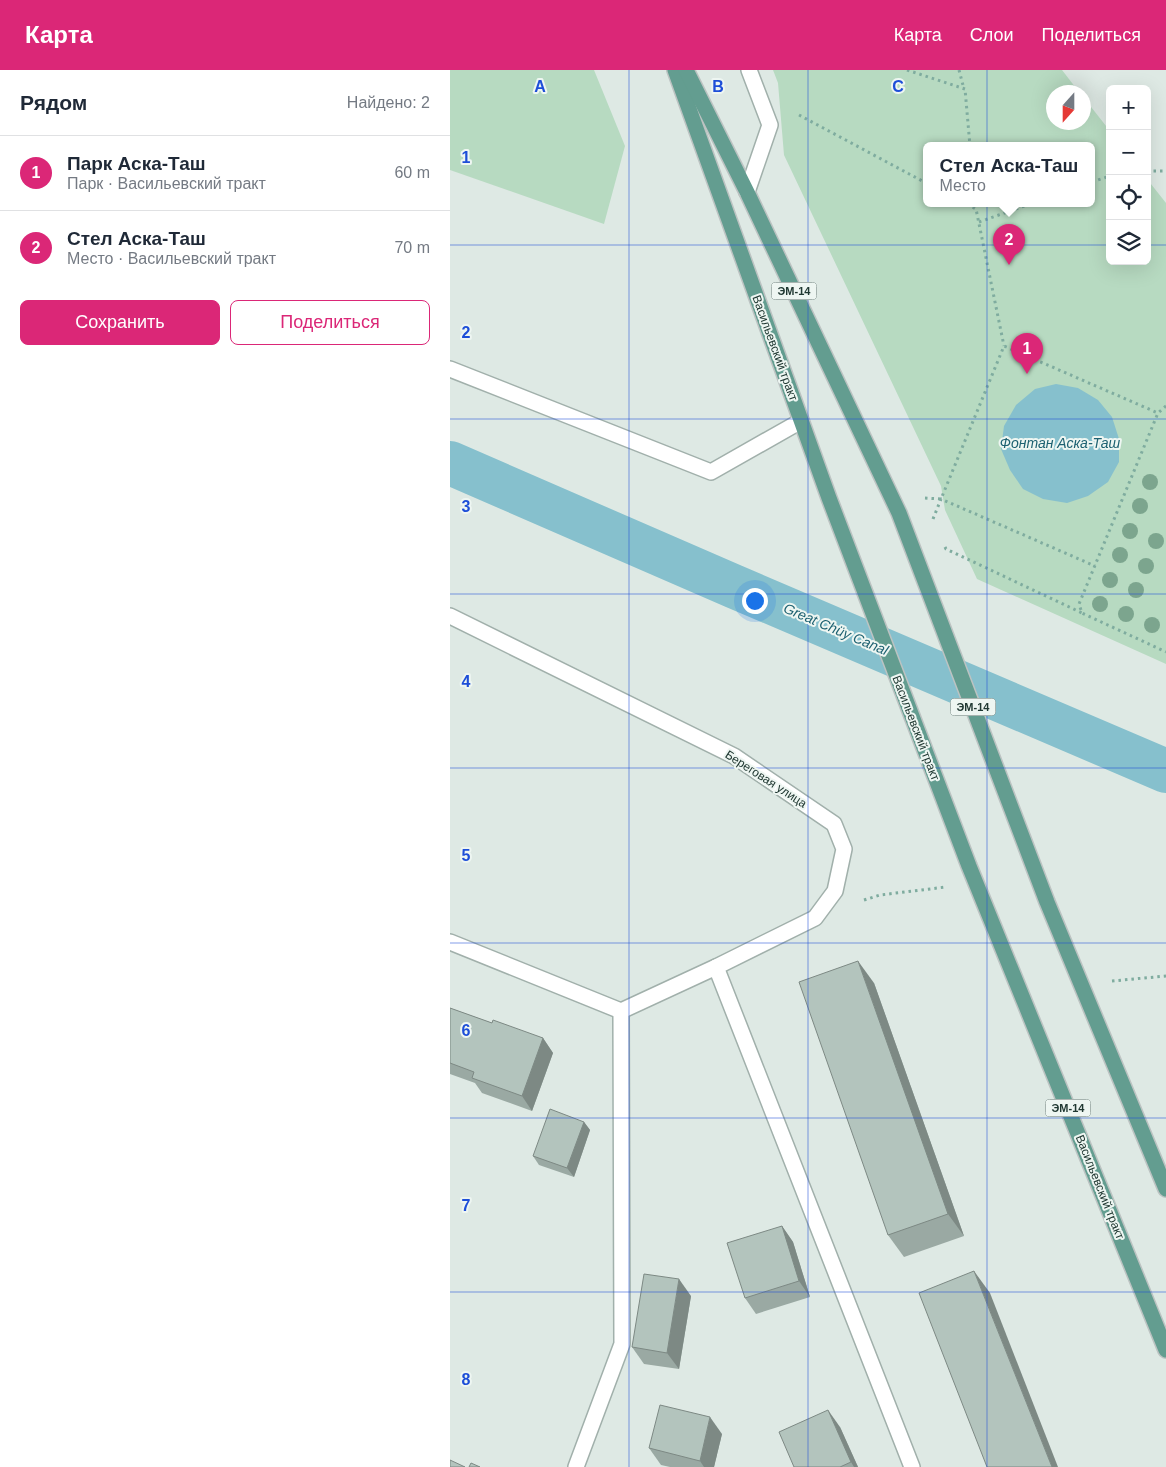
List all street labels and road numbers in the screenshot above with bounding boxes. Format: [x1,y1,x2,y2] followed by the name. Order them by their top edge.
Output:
[772,282,816,300] road number: ЭМ-14
[749,293,801,403] street label: Васильевский тракт
[890,674,943,783] street label: Васильевский тракт
[950,698,996,716] road number: ЭМ-14
[723,747,810,811] street label: Береговая улица
[1046,1100,1090,1116] road number: ЭМ-14
[1073,1133,1128,1242] street label: Васильевский тракт

